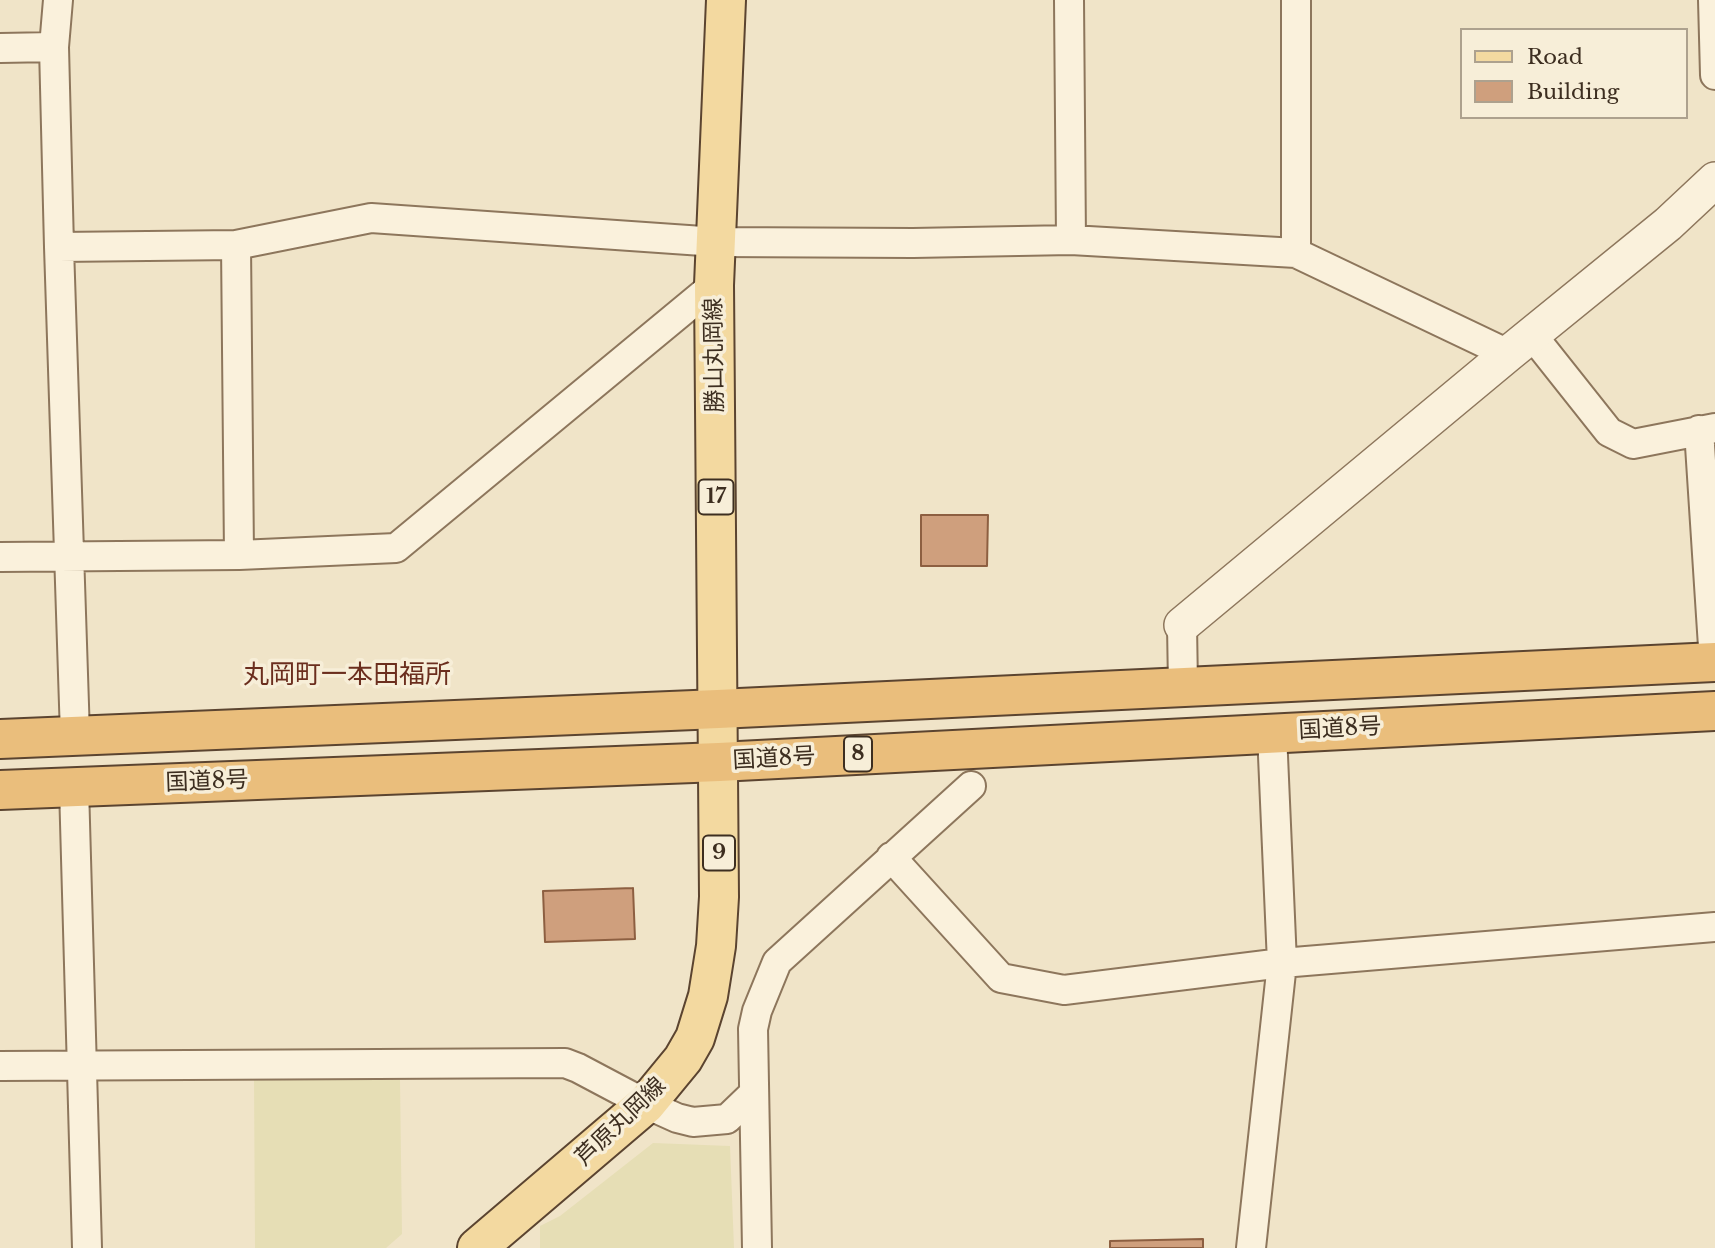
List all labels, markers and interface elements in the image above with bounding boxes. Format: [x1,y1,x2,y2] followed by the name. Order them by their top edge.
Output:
[1460,28,1687,119] legend
[1527,44,1583,70] text: Road
[1527,79,1619,105] text: Building
[700,297,730,413] street label: 勝山丸岡線
[698,480,734,514] road number: 17
[243,660,451,692] district label: 丸岡町一本田福所
[1298,713,1382,745] street label: 国道8号
[844,736,872,772] road number: 8
[732,743,816,775] street label: 国道8号
[165,767,249,797] street label: 国道8号
[703,836,735,870] road number: 9
[570,1072,672,1172] street label: 芦原丸岡線

